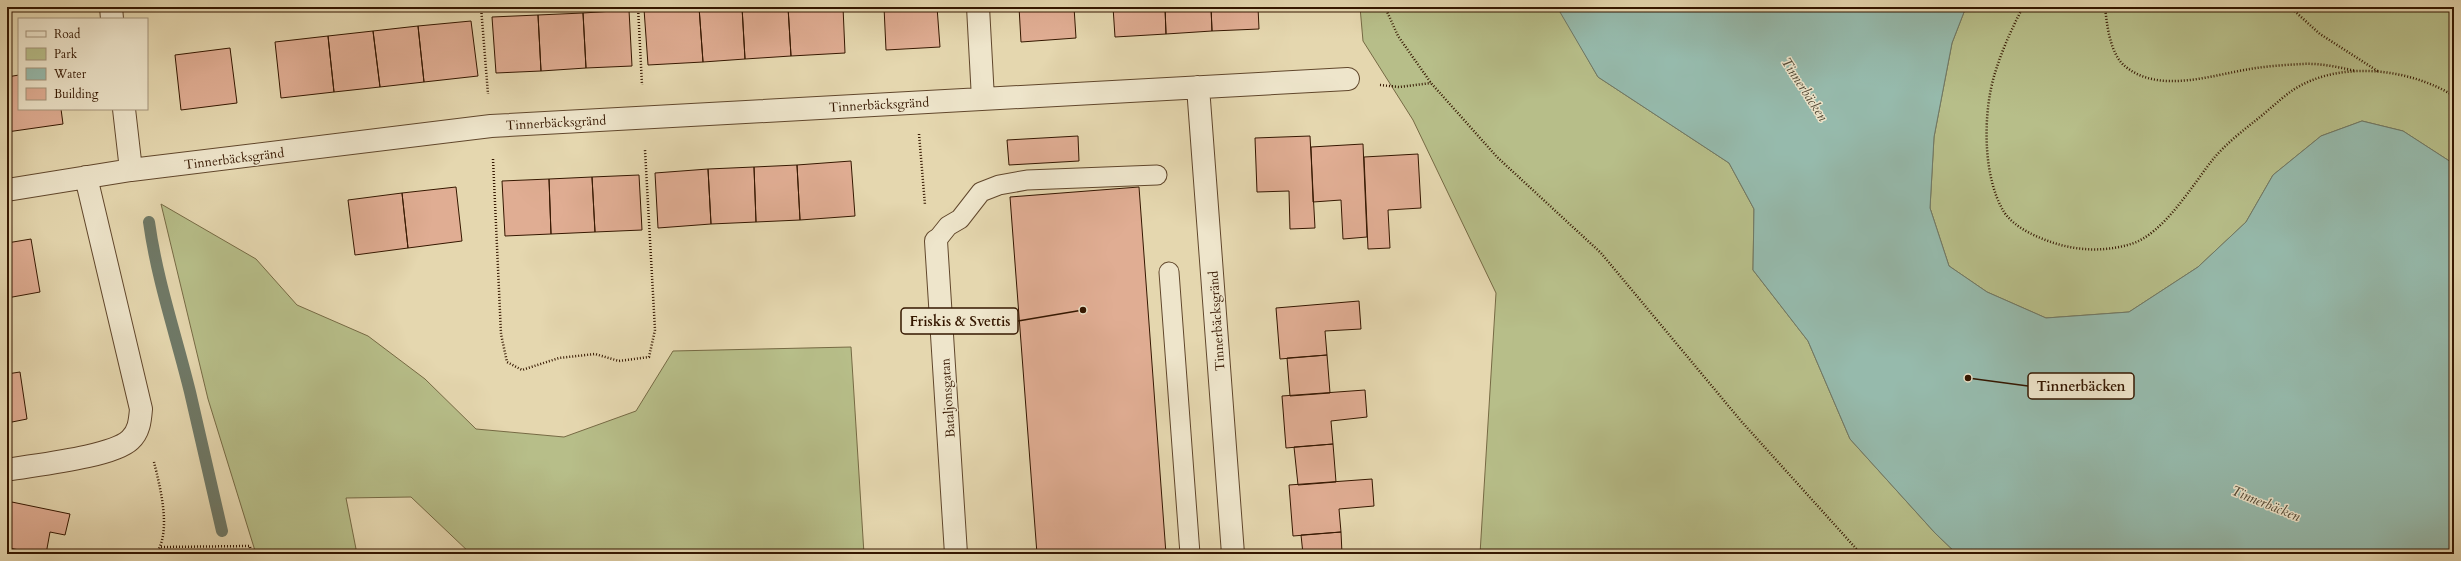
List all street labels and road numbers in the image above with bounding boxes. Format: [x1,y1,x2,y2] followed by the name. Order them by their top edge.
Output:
[828,93,930,117] street label: Tinnerbäcksgränd
[505,111,607,135] street label: Tinnerbäcksgränd
[183,144,285,174] street label: Tinnerbäcksgränd
[1205,270,1229,372] street label: Tinnerbäcksgränd
[936,357,960,438] street label: Bataljonsgatan

